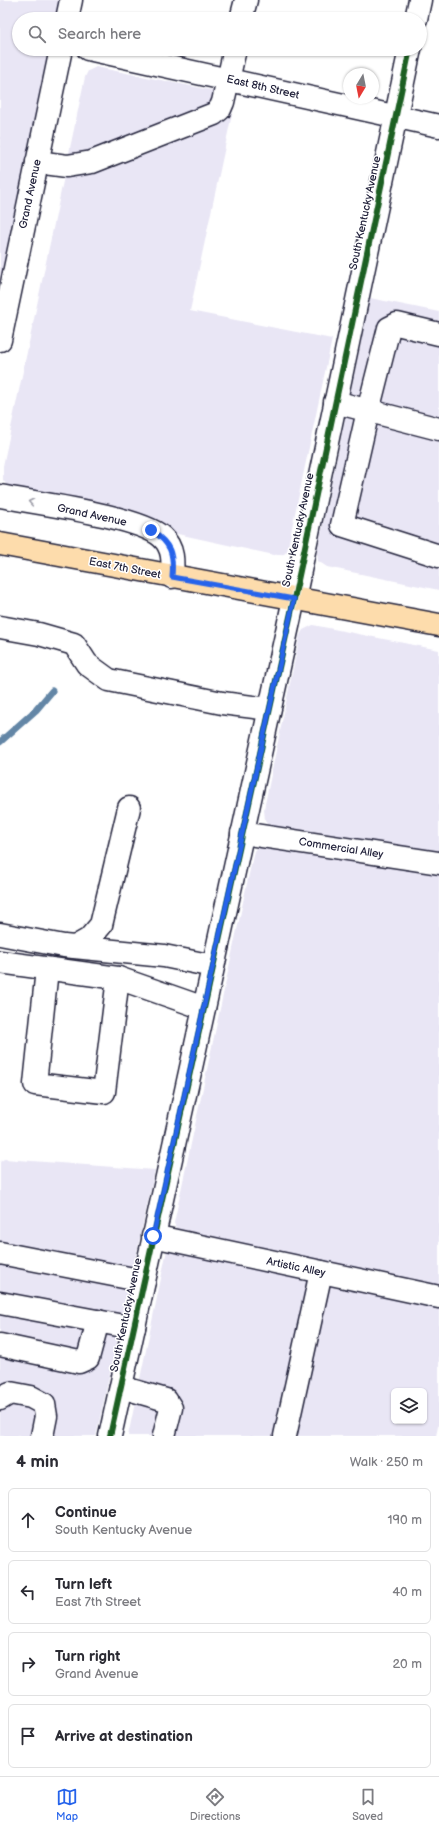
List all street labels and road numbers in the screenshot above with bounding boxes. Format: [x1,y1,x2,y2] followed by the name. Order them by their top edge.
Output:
[225,72,301,102] street label: East 8th Street
[347,154,384,271] street label: South Kentucky Avenue
[16,158,44,230] street label: Grand Avenue
[280,471,317,588] street label: South Kentucky Avenue
[56,501,128,529] street label: Grand Avenue
[88,555,163,581] street label: East 7th Street
[298,835,384,861] street label: Commercial Alley
[265,1254,327,1280] street label: Artistic Alley
[108,1256,145,1373] street label: South Kentucky Avenue

